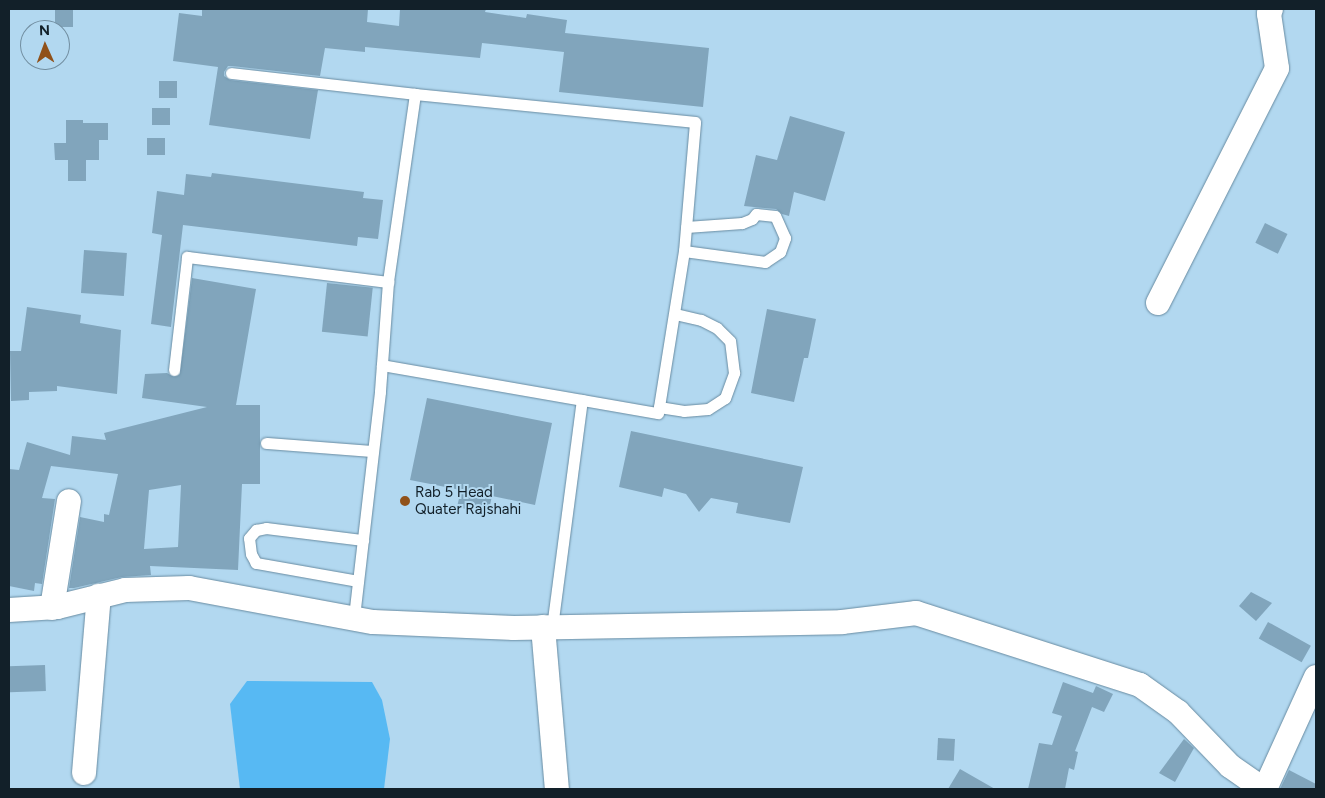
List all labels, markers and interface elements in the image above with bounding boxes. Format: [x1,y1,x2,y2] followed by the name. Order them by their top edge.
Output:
[20,20,70,70] north arrow
[39,22,50,39] text: N
[415,483,521,518] place label: Rab 5 Head Quater Rajshahi
[399,495,411,507] marker: Rab 5 Head Quater Rajshahi

